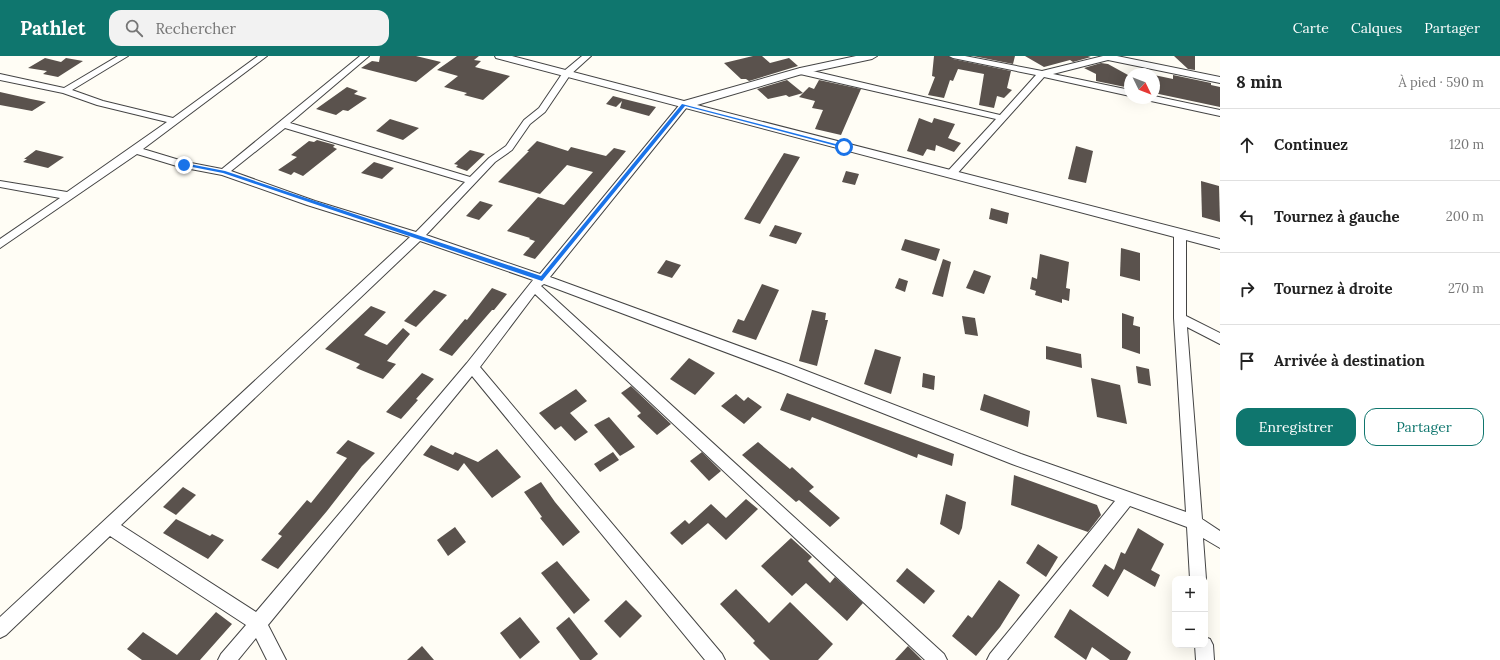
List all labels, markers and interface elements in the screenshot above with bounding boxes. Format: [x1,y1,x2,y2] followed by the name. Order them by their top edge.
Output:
[109,10,389,46] search box
[20,16,85,40] text: Pathlet
[123,17,145,39] icon: search
[155,19,236,38] text: Rechercher
[1293,19,1329,37] text: Carte
[1351,19,1402,37] text: Calques
[1424,19,1480,37] text: Partager
[1124,68,1160,104] north arrow
[1236,71,1282,93] text: 8 min
[1398,74,1484,91] text: À pied · 590 m
[1236,134,1258,156] icon: ahead
[1274,135,1348,154] text: Continuez
[1449,136,1484,153] text: 120 m
[835,138,853,156] route start
[175,156,193,174] route end
[1236,206,1258,228] icon: left
[1274,207,1400,226] text: Tournez à gauche
[1446,208,1484,225] text: 200 m
[1236,278,1258,300] icon: right
[1274,279,1393,298] text: Tournez à droite
[1448,280,1484,297] text: 270 m
[1236,350,1258,372] icon: arrive
[1274,351,1425,370] text: Arrivée à destination
[1236,408,1356,446] button: Enregistrer
[1364,408,1484,446] button: Partager
[1172,576,1208,648] map controls
[1172,576,1208,612] button: +
[1172,612,1208,648] button: −

